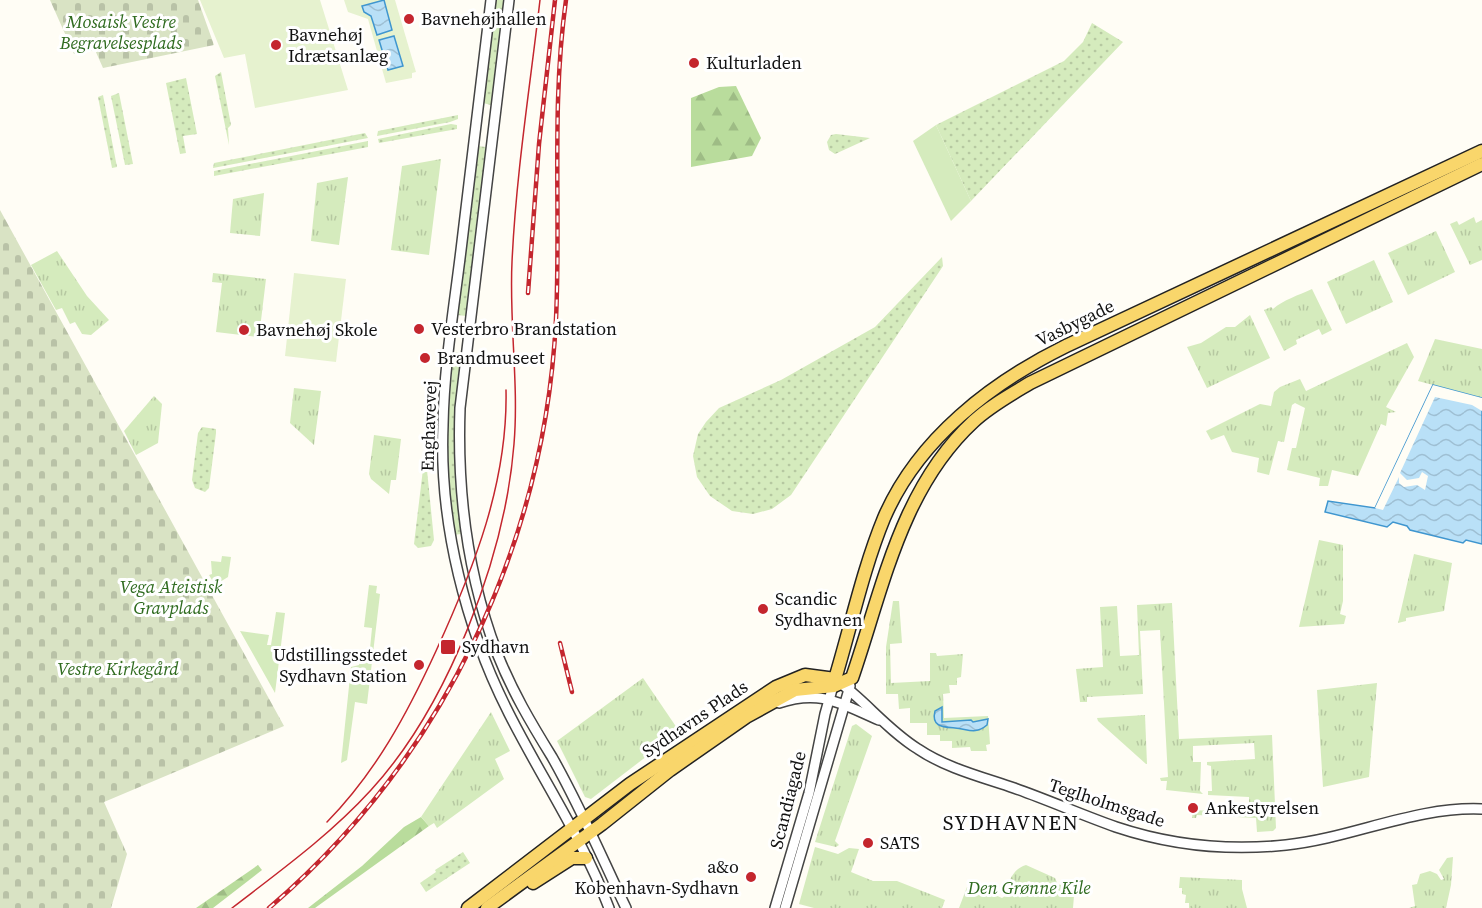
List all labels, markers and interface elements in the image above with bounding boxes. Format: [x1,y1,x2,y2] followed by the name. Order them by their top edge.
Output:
[421,6,547,31] place label: Bavnehøjhallen
[59,9,183,55] park label: Mosaisk Vestre Begravelsesplads
[402,12,416,26] marker: Bavnehøjhallen
[288,22,388,68] place label: Bavnehøj Idrætsanlæg
[269,38,283,52] marker: Bavnehøj Idrætsanlæg
[706,50,802,75] place label: Kulturladen
[687,56,701,70] marker: Kulturladen
[1032,293,1118,352] street label: Vasbygade
[431,316,617,341] place label: Vesterbro Brandstation
[256,317,378,342] place label: Bavnehøj Skole
[412,322,426,336] marker: Vesterbro Brandstation
[237,323,251,337] marker: Bavnehøj Skole
[437,345,545,370] place label: Brandmuseet
[418,351,432,365] marker: Brandmuseet
[414,380,443,472] street label: Enghavevej
[120,574,223,620] park label: Vega Ateistisk Gravplads
[775,586,863,632] place label: Scandic Sydhavnen
[756,602,770,616] marker: Scandic Sydhavnen
[462,634,530,659] place label: Sydhavn
[439,638,457,656] marker: Sydhavn
[273,642,407,688] place label: Udstillingsstedet Sydhavn Station
[57,656,179,681] park label: Vestre Kirkegård
[412,658,426,672] marker: Udstillingsstedet Sydhavn Station
[637,674,753,763] street label: Sydhavns Plads
[763,748,812,851] street label: Scandiagade
[1046,772,1168,833] street label: Teglholmsgade
[1205,795,1319,820] place label: Ankestyrelsen
[1186,801,1200,815] marker: Ankestyrelsen
[943,808,1079,837] district label: SYDHAVNEN
[880,830,920,855] place label: SATS
[861,836,875,850] marker: SATS
[574,854,739,900] place label: a&o Kobenhavn-Sydhavn
[744,870,758,884] marker: a&o Kobenhavn-Sydhavn
[966,875,1091,900] park label: Den Grønne Kile

